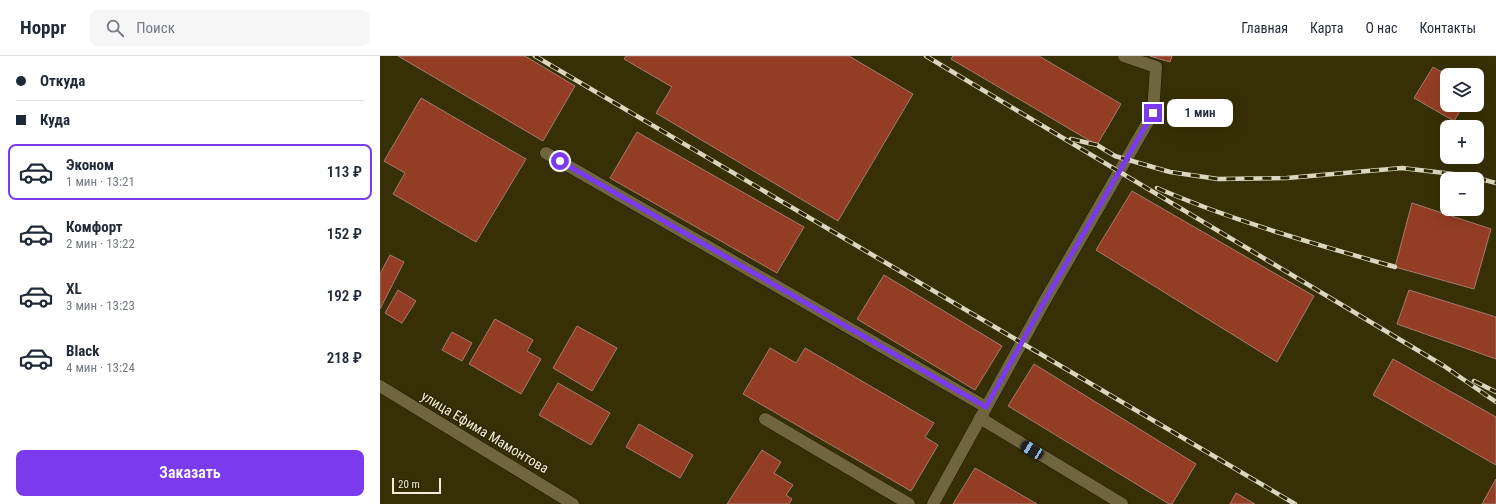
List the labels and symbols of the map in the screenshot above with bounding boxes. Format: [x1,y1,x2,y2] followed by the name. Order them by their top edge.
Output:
[1167,99,1233,127] callout: 1 мин
[1144,104,1162,122] route end
[551,152,569,170] route start
[418,388,552,476] street label: улица Ефима Мамонтова
[1019,439,1045,461] car
[392,476,441,495] scale bar

